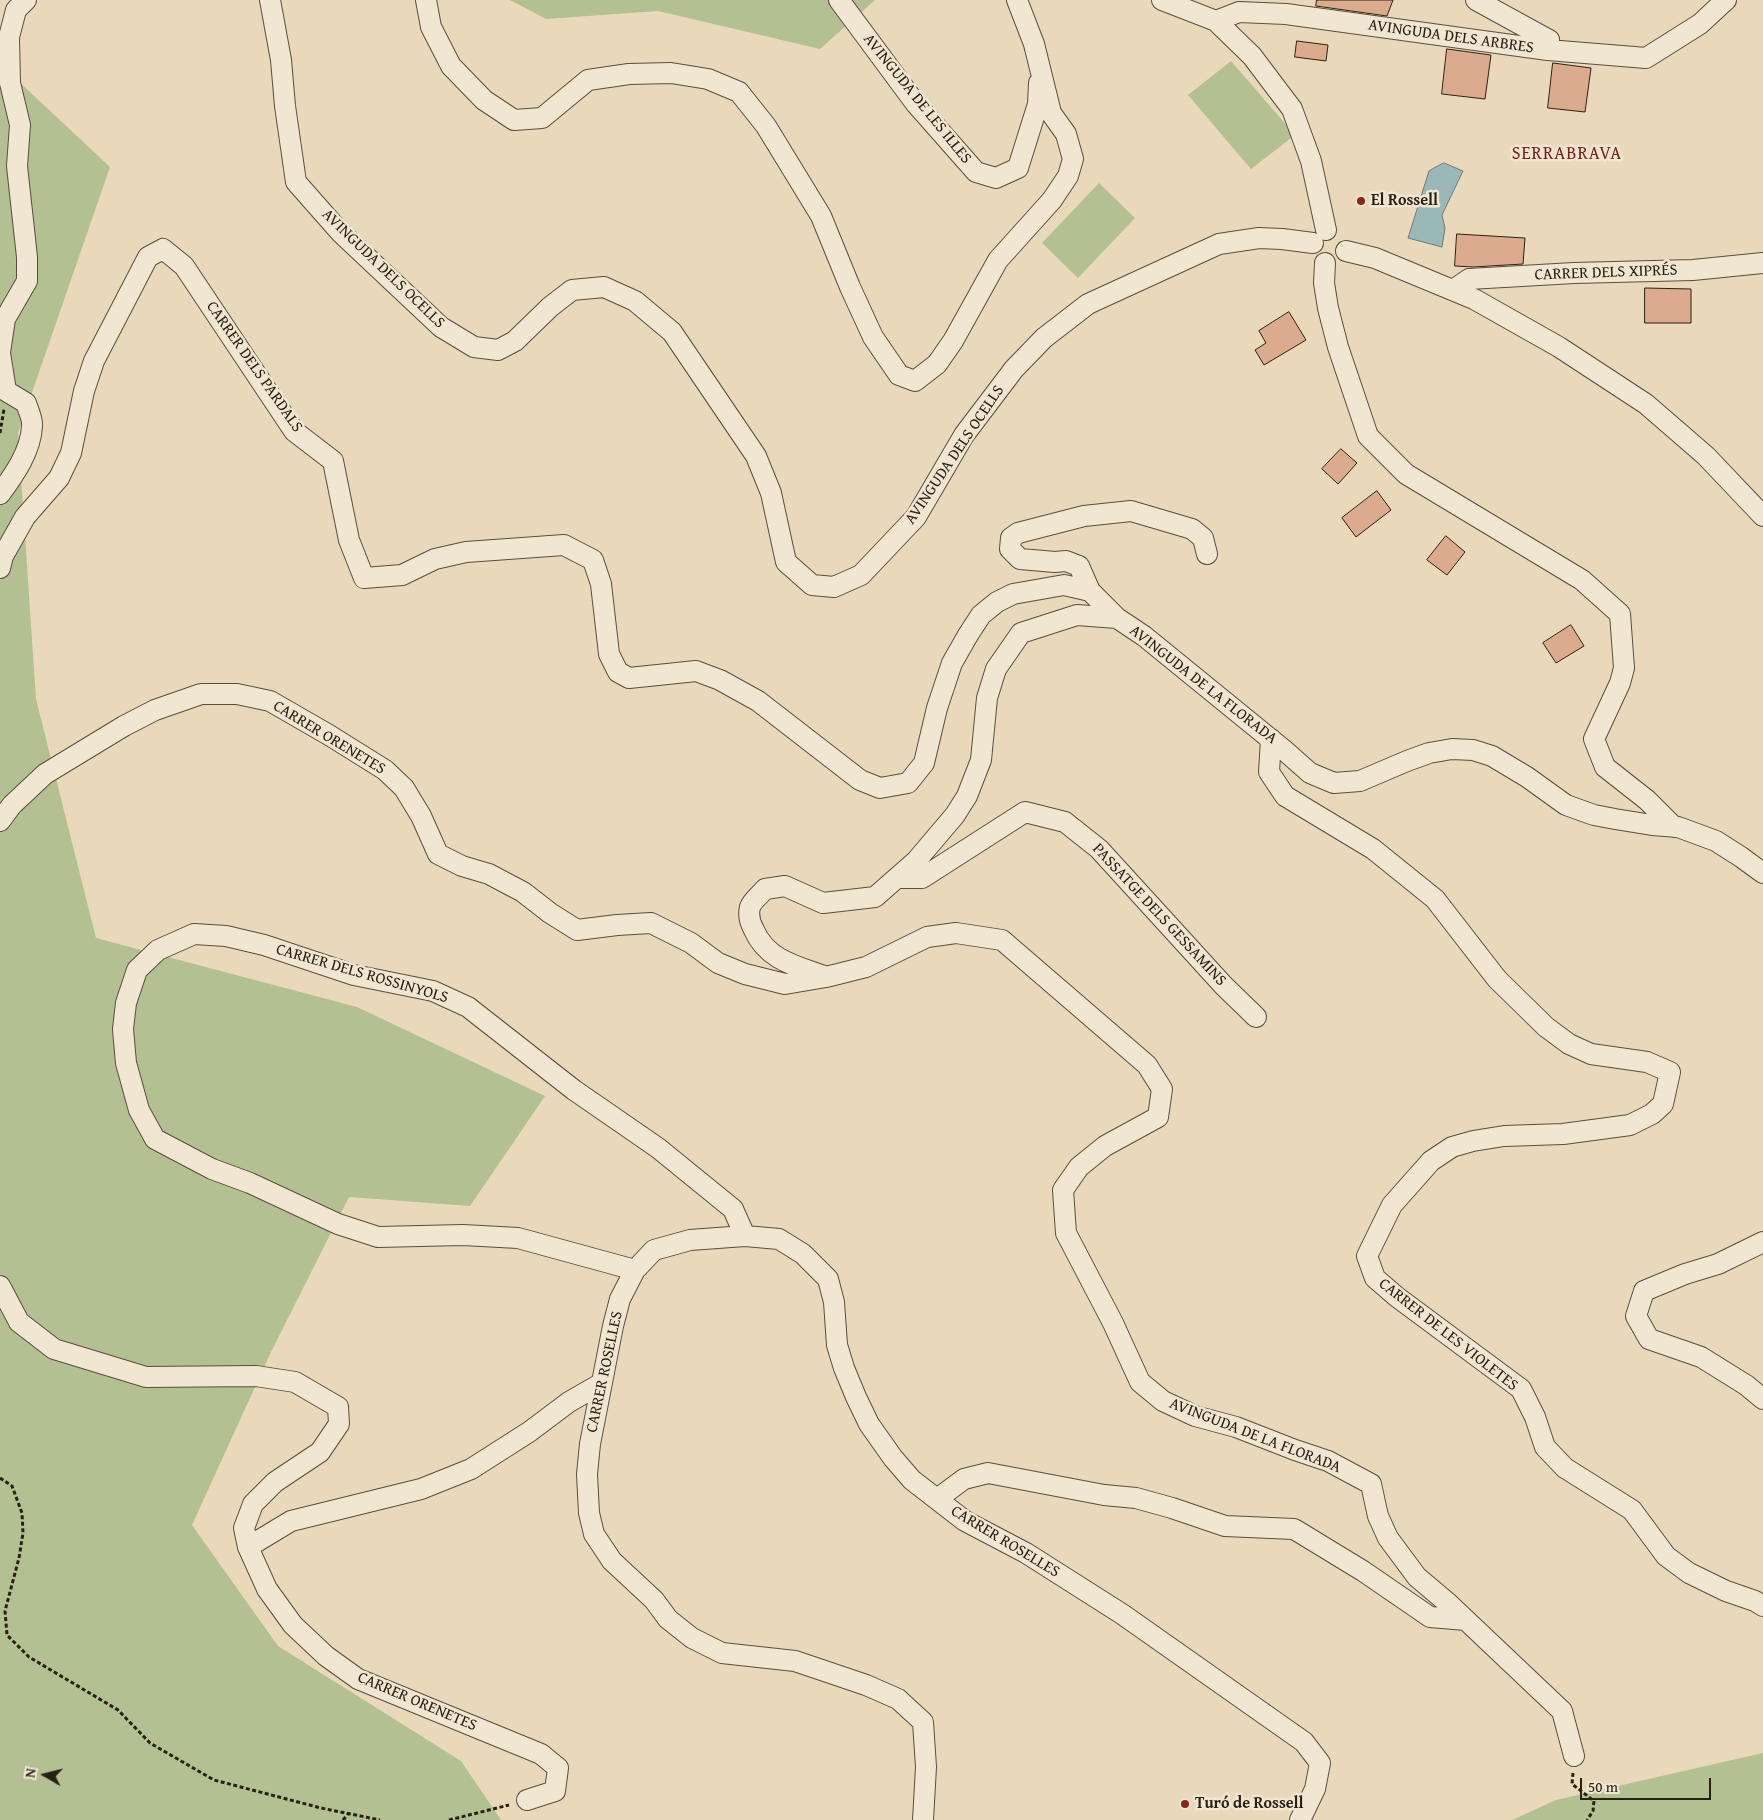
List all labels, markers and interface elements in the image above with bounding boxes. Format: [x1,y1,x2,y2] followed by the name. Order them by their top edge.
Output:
[1367,16,1535,58] street label: AVINGUDA DELS ARBRES
[859,30,975,168] street label: AVINGUDA DE LES ILLES
[1510,143,1624,165] district label: SERRABRAVA
[1371,191,1438,211] place label: El Rossell
[1355,195,1367,207] marker: El Rossell
[317,205,449,333] street label: AVINGUDA DELS OCELLS
[1534,261,1678,285] street label: CARRER DELS XIPRÉS
[202,298,306,436] street label: CARRER DELS PARDALS
[901,382,1009,528] street label: AVINGUDA DELS OCELLS
[1125,621,1281,749] street label: AVINGUDA DE LA FLORADA
[269,697,389,779] street label: CARRER ORENETES
[1088,840,1230,990] street label: PASSATGE DELS GESSAMINS
[274,940,450,1008] street label: CARRER DELS ROSSINYOLS
[1374,1275,1522,1395] street label: CARRER DE LES VIOLETES
[583,1310,627,1434] street label: CARRER ROSELLES
[1166,1394,1344,1478] street label: AVINGUDA DE LA FLORADA
[947,1502,1063,1582] street label: CARRER ROSELLES
[355,1668,479,1736] street label: CARRER ORENETES
[20,1750,70,1800] north arrow
[20,1767,41,1779] text: N
[1583,1768,1714,1800] scale bar
[1588,1776,1618,1797] text: 50 m
[1195,1794,1304,1814] place label: Turó de Rossell
[1179,1798,1191,1810] marker: Turó de Rossell

